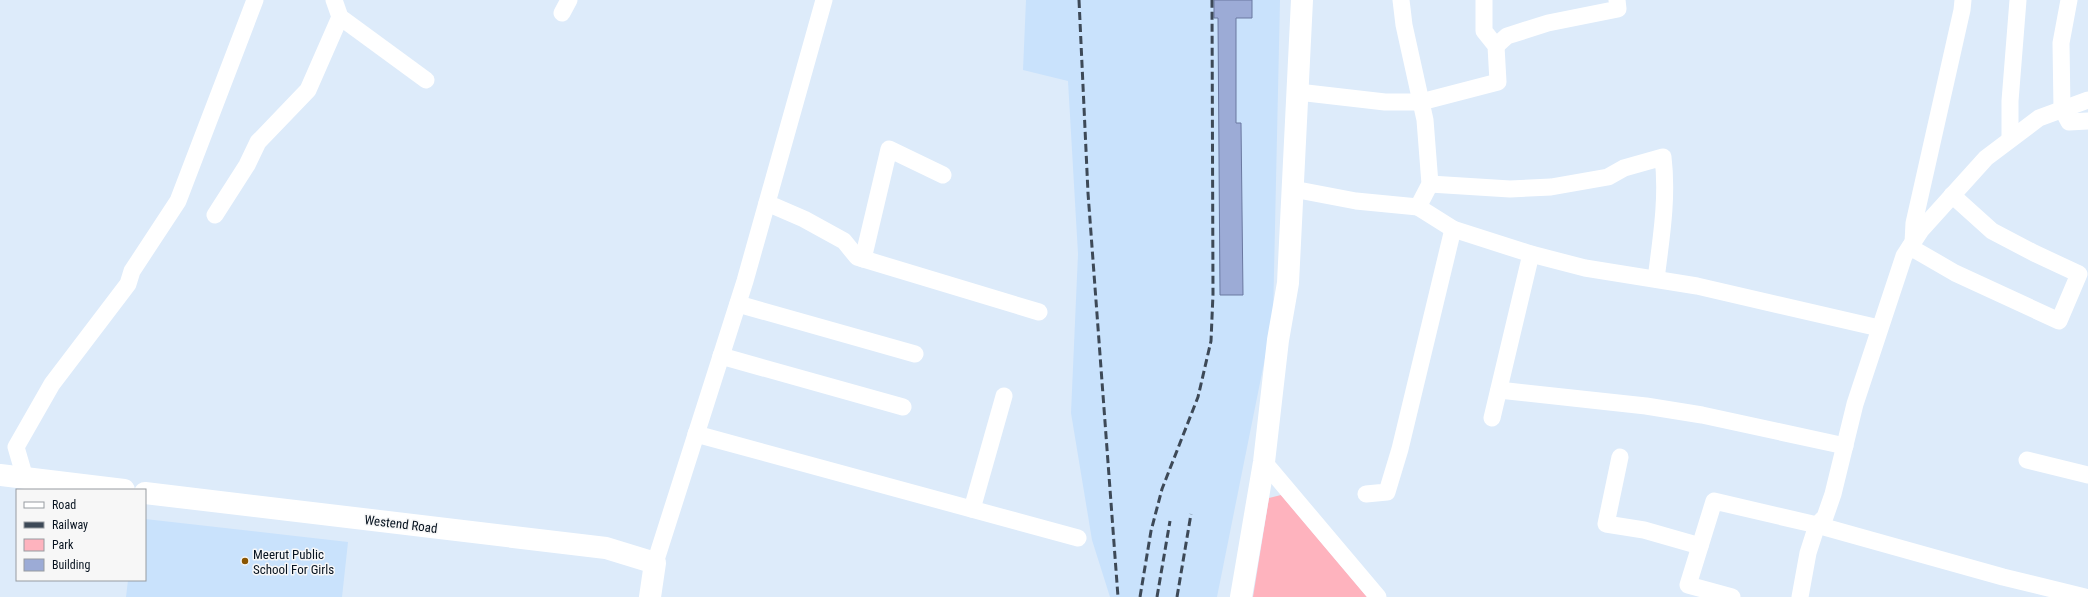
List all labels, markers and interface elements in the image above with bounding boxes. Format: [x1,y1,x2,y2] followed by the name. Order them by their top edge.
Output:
[16,489,146,581] legend
[52,498,76,512] text: Road
[364,512,438,536] street label: Westend Road
[52,518,88,532] text: Railway
[52,538,74,552] text: Park
[253,547,334,577] place label: Meerut Public School For Girls
[240,556,250,566] marker: Meerut Public School For Girls
[52,558,90,572] text: Building

